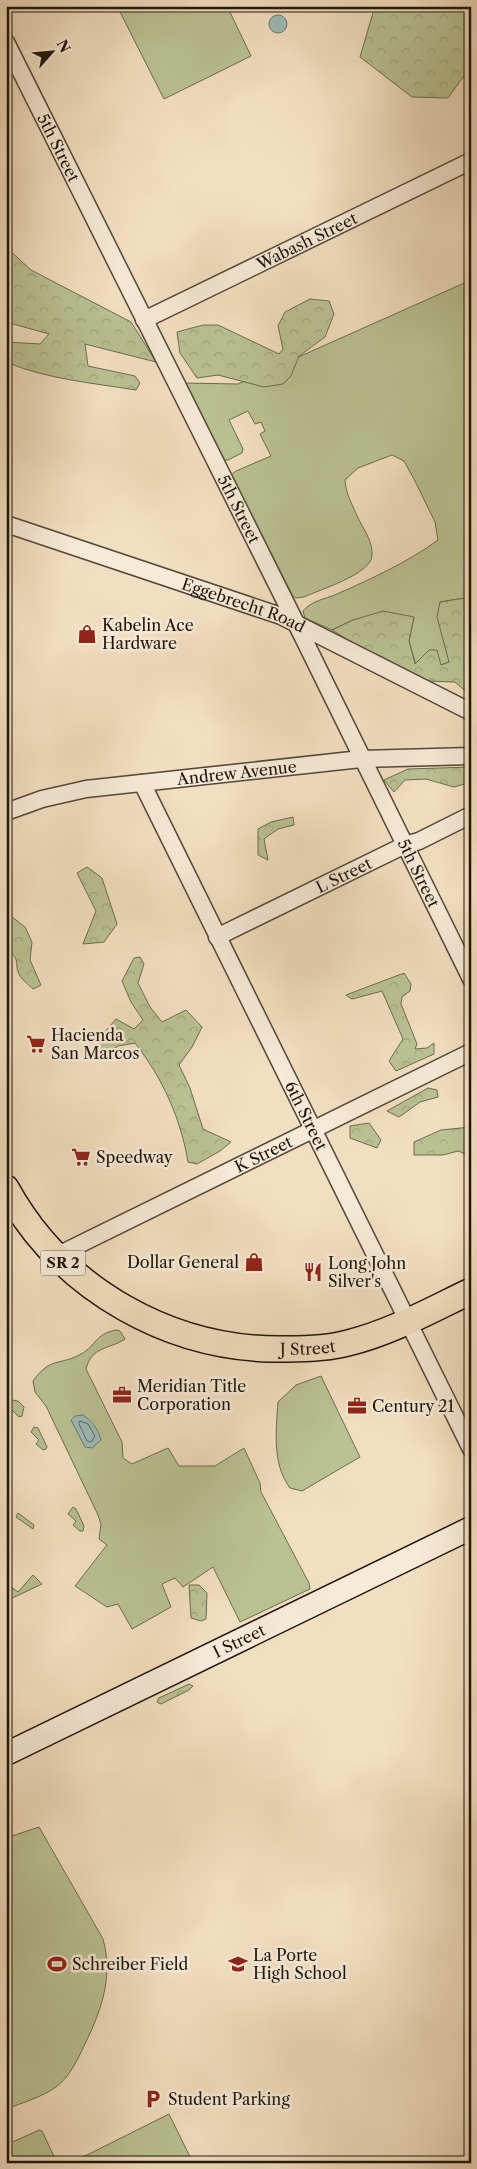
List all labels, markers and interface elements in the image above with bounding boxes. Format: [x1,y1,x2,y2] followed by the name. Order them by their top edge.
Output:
[28,28,78,78] north arrow
[53,37,74,56] text: N
[33,110,84,185] street label: 5th Street
[252,208,361,274] street label: Wabash Street
[214,471,265,547] street label: 5th Street
[179,574,309,637] street label: Eggebrecht Road
[102,615,194,653] place label: Kabelin Ace Hardware
[76,623,98,645] shop icon: Kabelin Ace Hardware
[175,756,298,789] street label: Andrew Avenue
[394,835,444,911] street label: 5th Street
[312,853,375,897] street label: L Street
[51,1025,139,1063] place label: Hacienda San Marcos
[25,1033,47,1055] supermarket icon: Hacienda San Marcos
[281,1078,332,1154] street label: 6th Street
[231,1131,296,1177] street label: K Street
[70,1146,92,1168] supermarket icon: Speedway
[96,1147,174,1167] place label: Speedway
[40,1250,86,1276] road number: SR 2
[243,1251,265,1273] shop icon: Dollar General
[127,1252,239,1272] place label: Dollar General
[328,1253,406,1291] place label: Long John Silver's
[302,1261,324,1283] restaurant icon: Long John Silver's
[277,1336,337,1359] street label: J Street
[137,1376,246,1414] place label: Meridian Title Corporation
[111,1384,133,1406] office icon: Meridian Title Corporation
[346,1395,368,1417] office icon: Century 21
[372,1396,454,1416] place label: Century 21
[210,1619,269,1662] street label: I Street
[253,1945,347,1983] place label: La Porte High School
[46,1953,68,1975] sports icon: Schreiber Field
[227,1953,249,1975] school or university icon: La Porte High School
[72,1954,189,1974] place label: Schreiber Field
[142,2088,164,2110] parking icon: Student Parking
[168,2089,290,2109] place label: Student Parking

